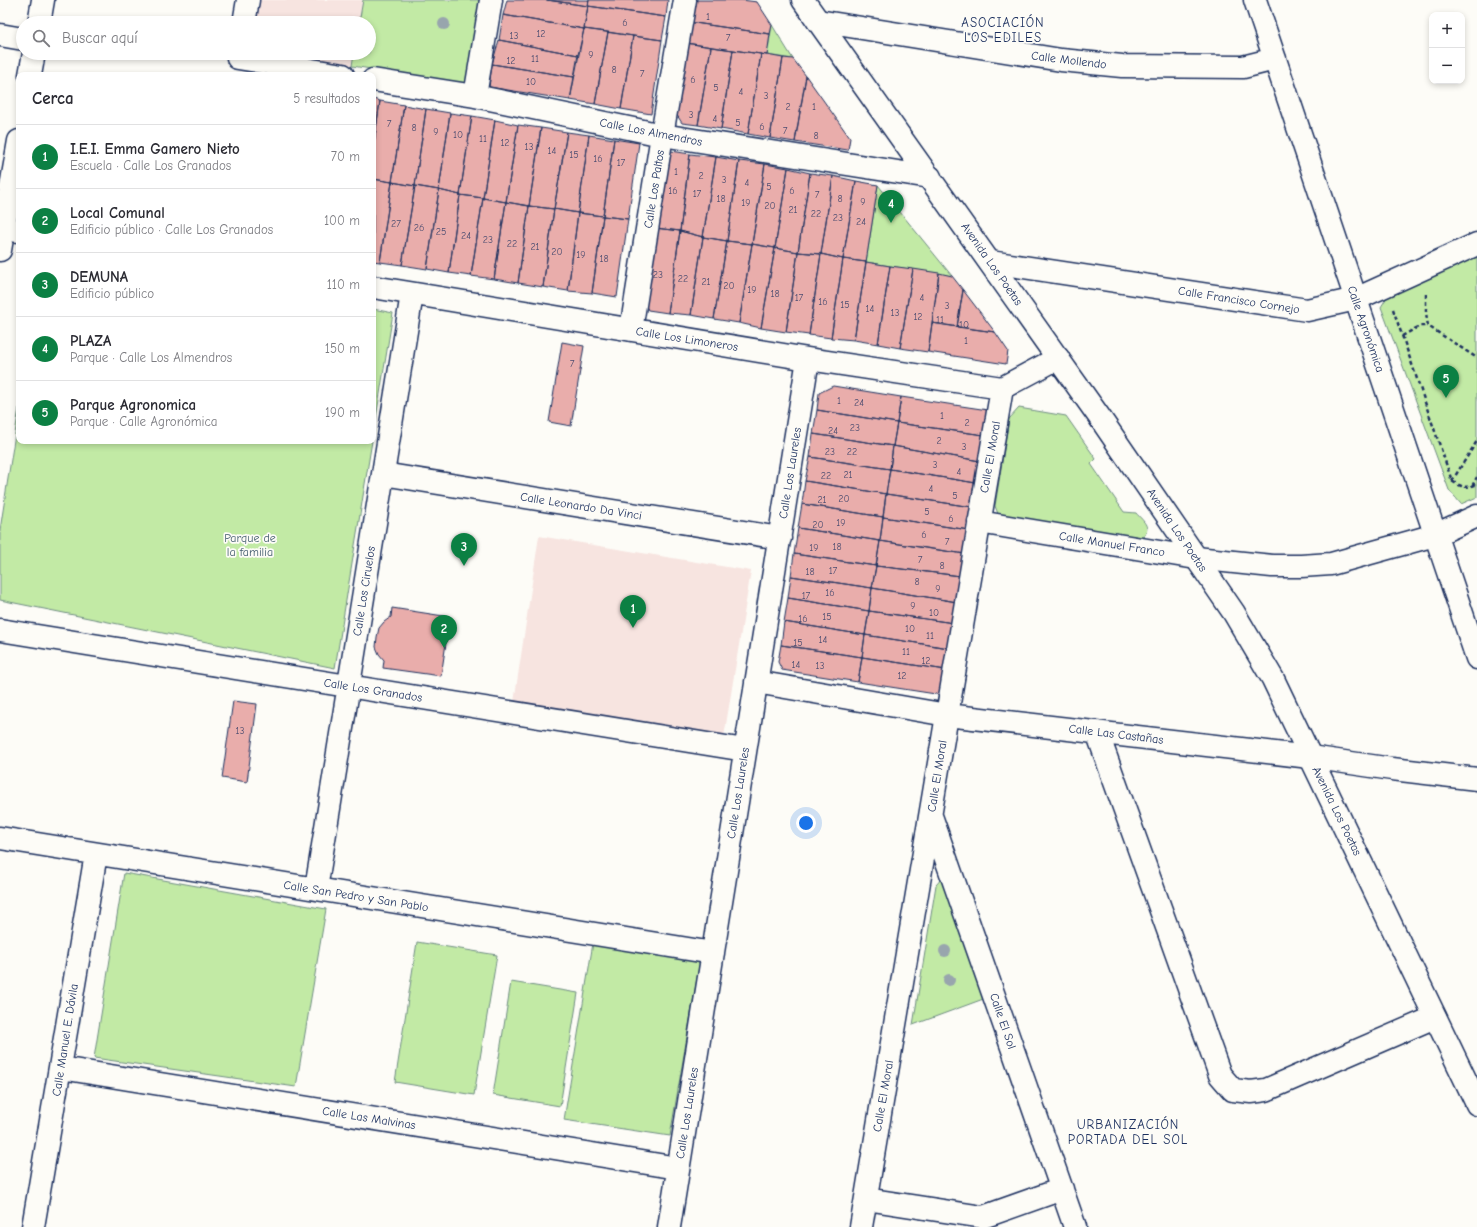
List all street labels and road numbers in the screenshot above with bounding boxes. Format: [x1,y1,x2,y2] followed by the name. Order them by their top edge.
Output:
[1030,48,1108,72] street label: Calle Mollendo
[598,115,704,149] street label: Calle Los Almendros
[641,149,667,229] street label: Calle Los Paltos
[958,220,1026,308] street label: Avenida Los Poetas
[1177,283,1301,317] street label: Calle Francisco Cornejo
[1345,284,1387,374] street label: Calle Agronómica
[635,324,739,354] street label: Calle Los Limoneros
[977,420,1003,494] street label: Calle El Moral
[776,426,804,520] street label: Calle Los Laureles
[1144,486,1210,574] street label: Avenida Los Poetas
[519,489,643,523] street label: Calle Leonardo Da Vinci
[1058,529,1166,559] street label: Calle Manuel Franco
[350,545,378,637] street label: Calle Los Ciruelos
[323,675,423,705] street label: Calle Los Granados
[1068,721,1164,747] street label: Calle Las Castañas
[924,739,950,813] street label: Calle El Moral
[724,746,752,840] street label: Calle Los Laureles
[1309,764,1365,858] street label: Avenida Los Poetas
[283,878,429,914] street label: Calle San Pedro y San Pablo
[49,983,81,1097] street label: Calle Manuel E. Dávila
[987,991,1019,1051] street label: Calle El Sol
[870,1059,896,1133] street label: Calle El Moral
[673,1066,701,1160] street label: Calle Los Laureles
[321,1104,417,1132] street label: Calle Las Malvinas

